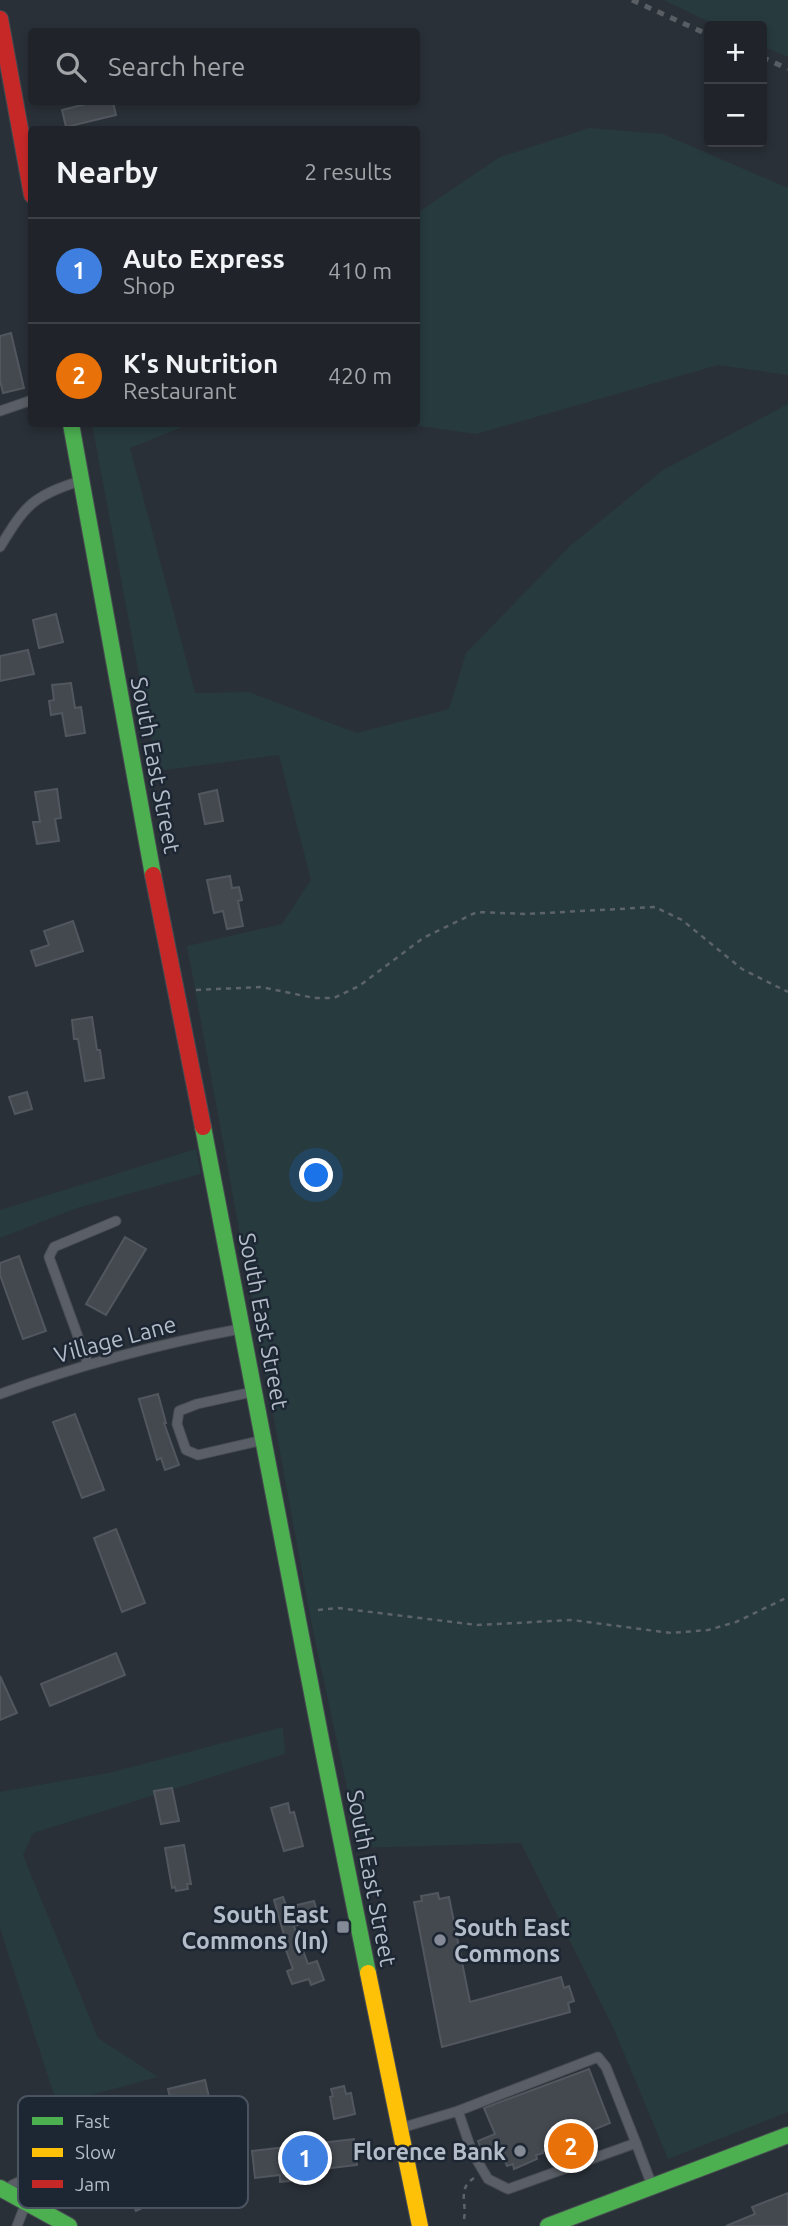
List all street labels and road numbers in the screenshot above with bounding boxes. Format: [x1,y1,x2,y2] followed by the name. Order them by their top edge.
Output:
[127,675,185,855] street label: South East Street
[235,1231,293,1411] street label: South East Street
[51,1311,179,1367] street label: Village Lane
[343,1788,401,1968] street label: South East Street

